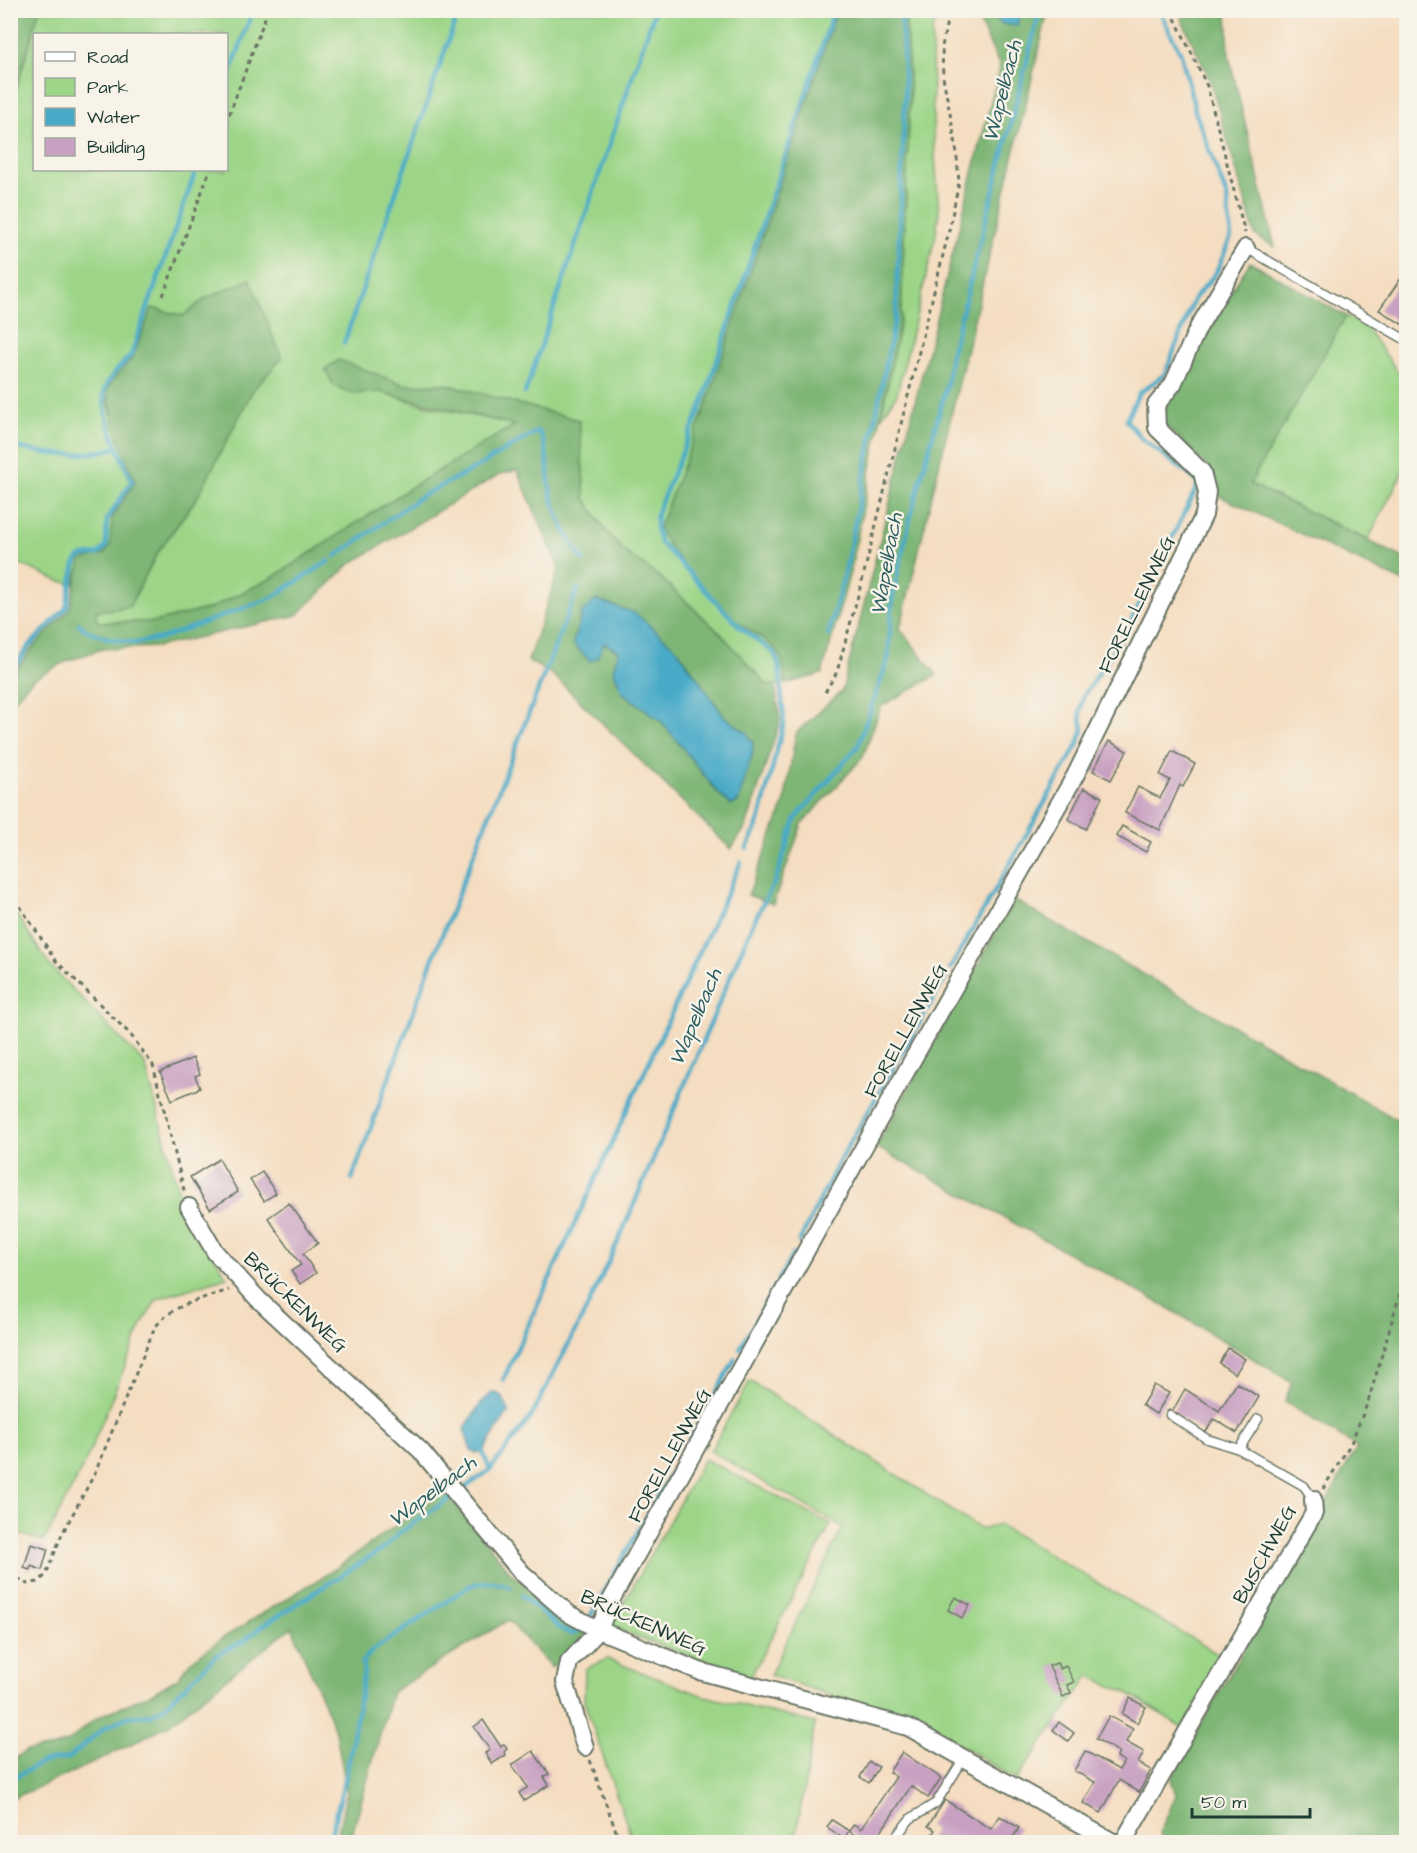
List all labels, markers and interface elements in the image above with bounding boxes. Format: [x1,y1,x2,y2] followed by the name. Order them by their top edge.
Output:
[33,33,228,171] legend
[976,36,1029,145] water label: Wapelbach
[87,45,128,70] text: Road
[87,75,129,100] text: Park
[87,105,140,130] text: Water
[87,135,145,161] text: Building
[863,509,910,617] water label: Wapelbach
[1091,531,1182,678] street label: FORELLENWEG
[857,958,955,1103] street label: FORELLENWEG
[662,963,730,1070] water label: Wapelbach
[237,1246,354,1360] street label: BRÜCKENWEG
[621,1383,719,1528] street label: FORELLENWEG
[382,1448,483,1534] water label: Wapelbach
[1226,1500,1304,1609] street label: BUSCHWEG
[576,1583,711,1663] street label: BRÜCKENWEG
[1192,1781,1310,1819] scale bar
[1201,1790,1246,1815] text: 50 m

